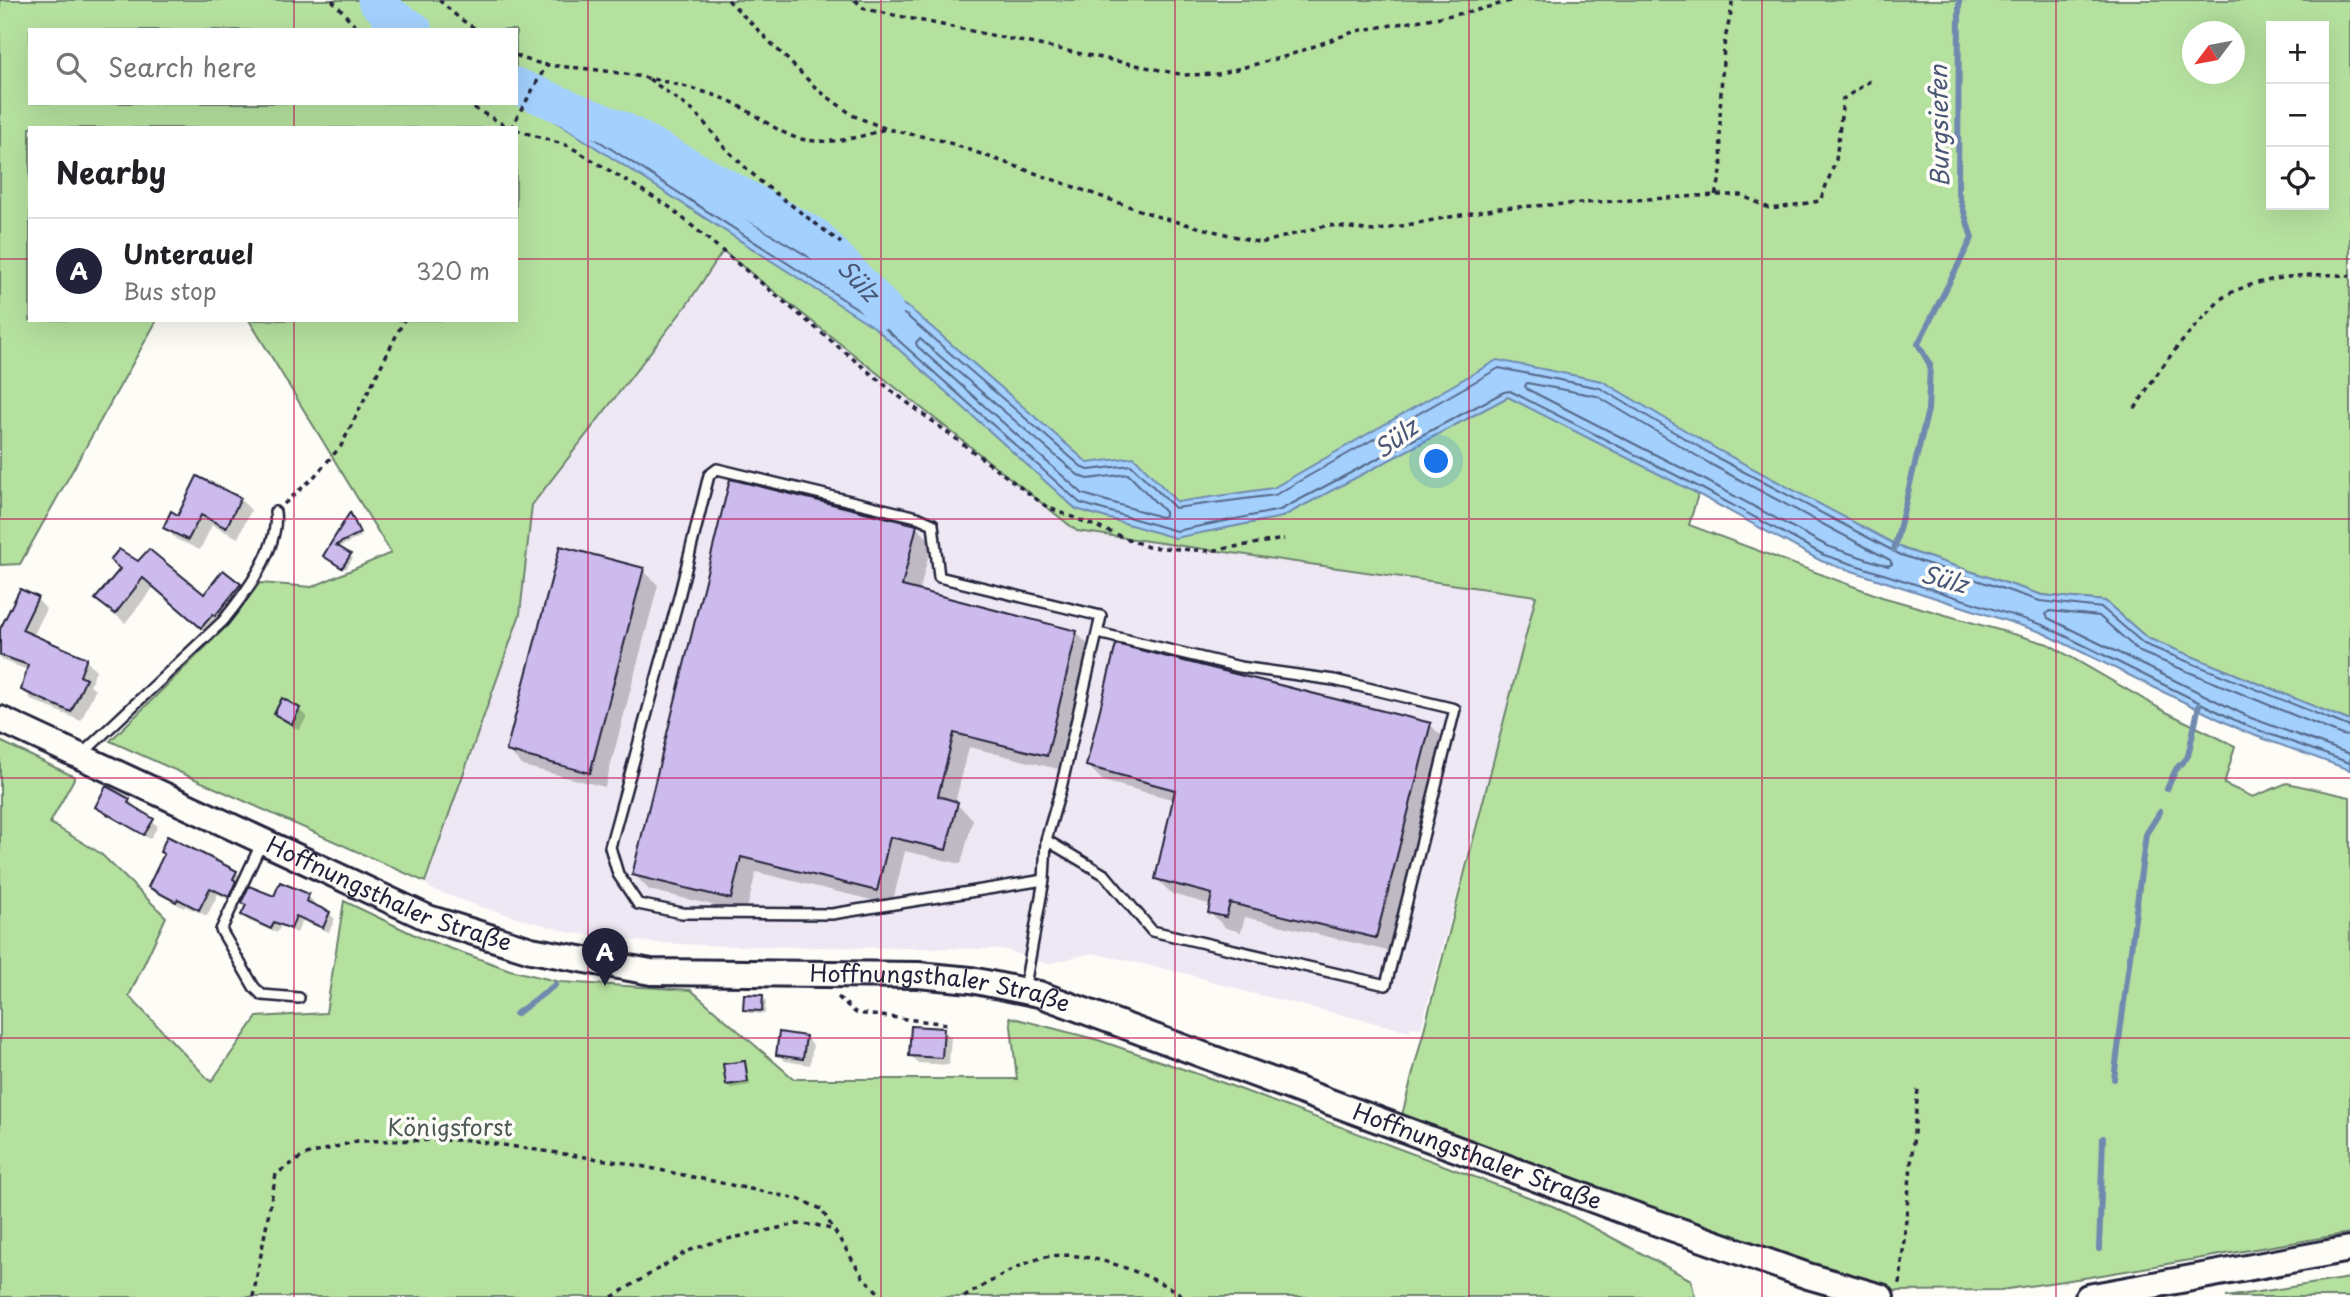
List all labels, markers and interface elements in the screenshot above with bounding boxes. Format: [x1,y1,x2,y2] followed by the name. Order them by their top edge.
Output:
[2182,21,2245,84] north arrow
[2266,21,2329,210] map controls
[2266,21,2329,84] button: +
[28,28,518,105] search box
[108,47,257,86] text: Search here
[52,48,90,86] icon: search
[1919,63,1957,187] water label: Burgsiefen
[2266,84,2329,147] button: −
[2266,147,2329,210] button: locate
[56,149,166,194] text: Nearby
[123,234,253,273] text: Unterauel
[830,250,890,311] water label: Sülz
[70,253,88,288] text: A
[416,253,490,288] text: 320 m
[123,273,217,308] text: Bus stop
[1365,407,1426,466] water label: Sülz
[1419,444,1453,478] your location
[1917,555,1974,602] water label: Sülz
[261,826,516,959] street label: Hoffnungsthaler Straße
[582,928,628,986] pin: A
[809,955,1076,1020] street label: Hoffnungsthaler Straße
[1348,1093,1607,1217] street label: Hoffnungsthaler Straße
[387,1109,513,1144] park label: Königsforst

